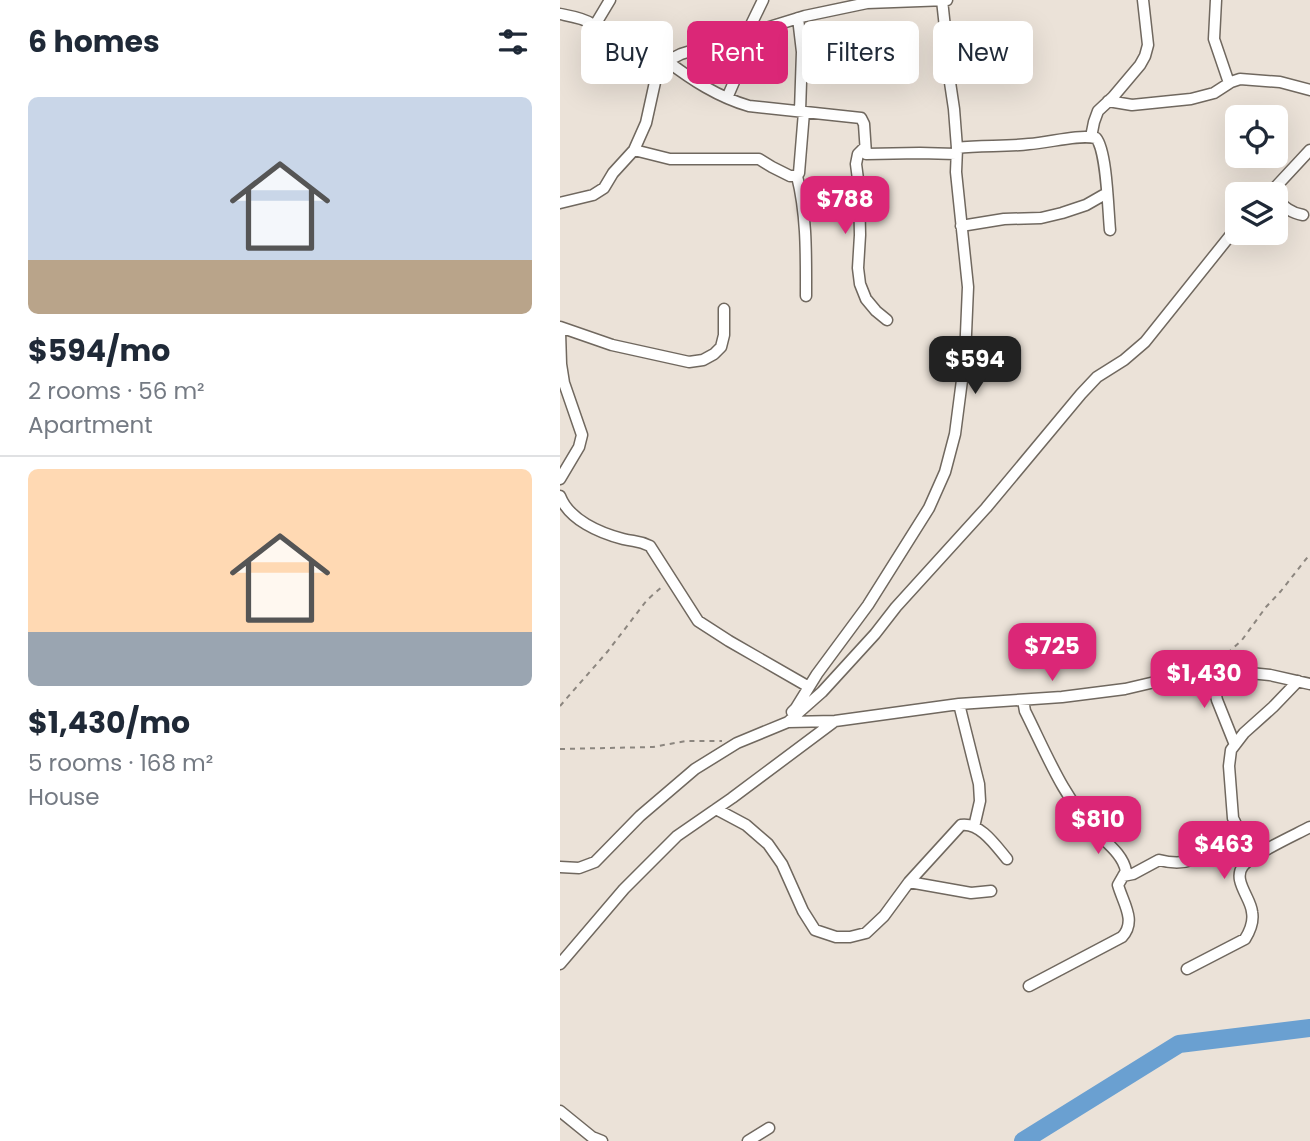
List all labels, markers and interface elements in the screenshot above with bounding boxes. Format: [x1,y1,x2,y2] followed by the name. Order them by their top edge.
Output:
[28,20,160,63] text: 6 homes
[581,21,673,84] chip: Buy
[687,21,788,84] chip: Rent
[802,21,919,84] chip: Filters
[933,21,1033,84] chip: New
[494,23,532,61] icon: filters
[1225,105,1288,245] map controls
[1225,105,1288,168] button: locate
[217,143,343,269] icon: home
[804,176,886,236] pin: $788
[1225,182,1288,245] button: layers
[816,183,874,215] text: $788
[28,329,170,372] text: $594/mo
[934,336,1016,396] pin: $594
[945,343,1005,375] text: $594
[28,375,205,407] text: 2 rooms · 56 m²
[28,409,153,441] text: Apartment
[217,515,343,641] icon: home
[1011,624,1093,683] pin: $725
[1024,630,1080,662] text: $725
[1147,650,1261,710] pin: $1,430
[1167,657,1241,689] text: $1,430
[28,701,190,744] text: $1,430/mo
[28,747,213,779] text: 5 rooms · 168 m²
[28,781,100,813] text: House
[1057,796,1139,856] pin: $810
[1071,803,1125,835] text: $810
[1183,822,1265,881] pin: $463
[1194,828,1254,860] text: $463

